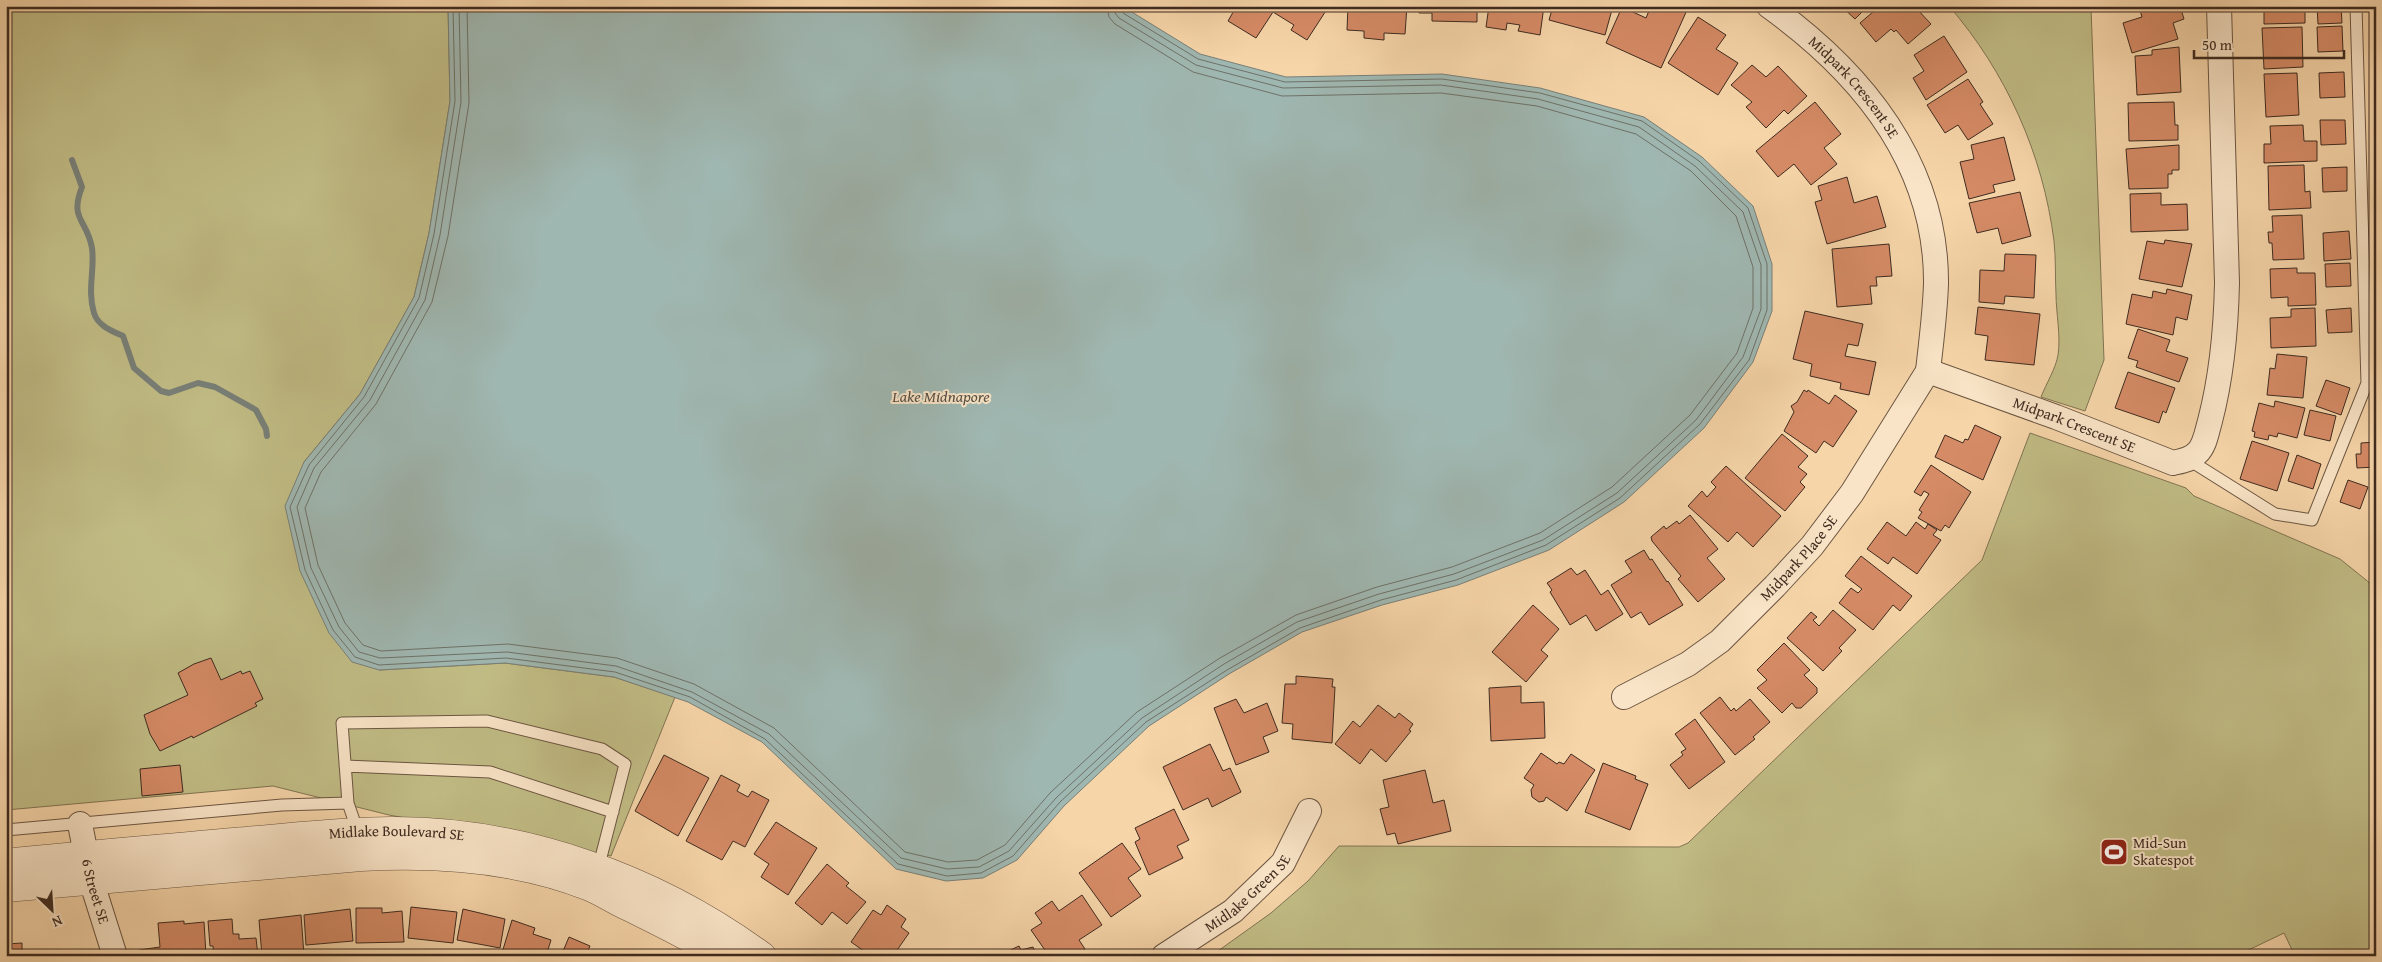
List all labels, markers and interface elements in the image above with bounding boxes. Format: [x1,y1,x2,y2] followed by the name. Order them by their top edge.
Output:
[2194,28,2344,60] scale bar
[1804,31,1905,142] street label: Midpark Crescent SE
[2202,34,2233,55] text: 50 m
[891,384,990,408] water label: Lake Midnapore
[2010,391,2139,457] street label: Midpark Crescent SE
[1755,510,1842,605] street label: Midpark Place SE
[328,820,466,845] street label: Midlake Boulevard SE
[2133,832,2195,870] place label: Mid-Sun Skatespot
[2099,837,2129,867] sports icon: Mid-Sun Skatespot
[1200,851,1296,937] street label: Midlake Green SE
[77,857,115,927] street label: 6 Street SE
[28,884,78,934] north arrow
[48,911,66,933] text: N

